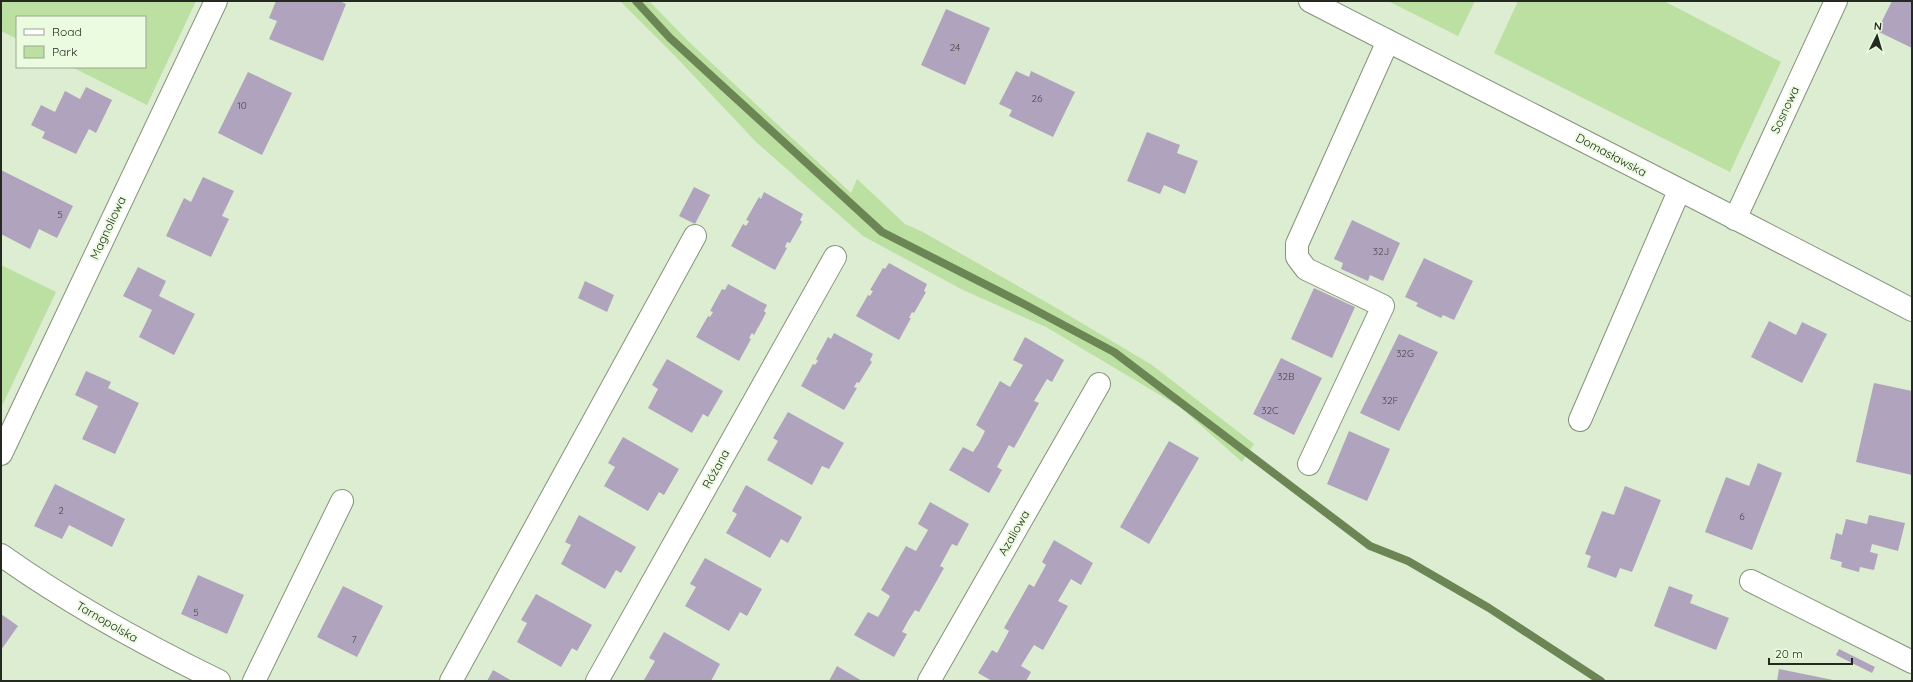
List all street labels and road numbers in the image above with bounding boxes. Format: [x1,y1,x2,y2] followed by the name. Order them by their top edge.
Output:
[1767,84,1802,136] street label: Sosnowa
[1573,130,1649,179] street label: Domasławska
[86,194,129,262] street label: Magnoliowa
[699,447,732,491] street label: Różana
[995,507,1032,558] street label: Azaliowa
[74,598,141,645] street label: Tarnopolska

